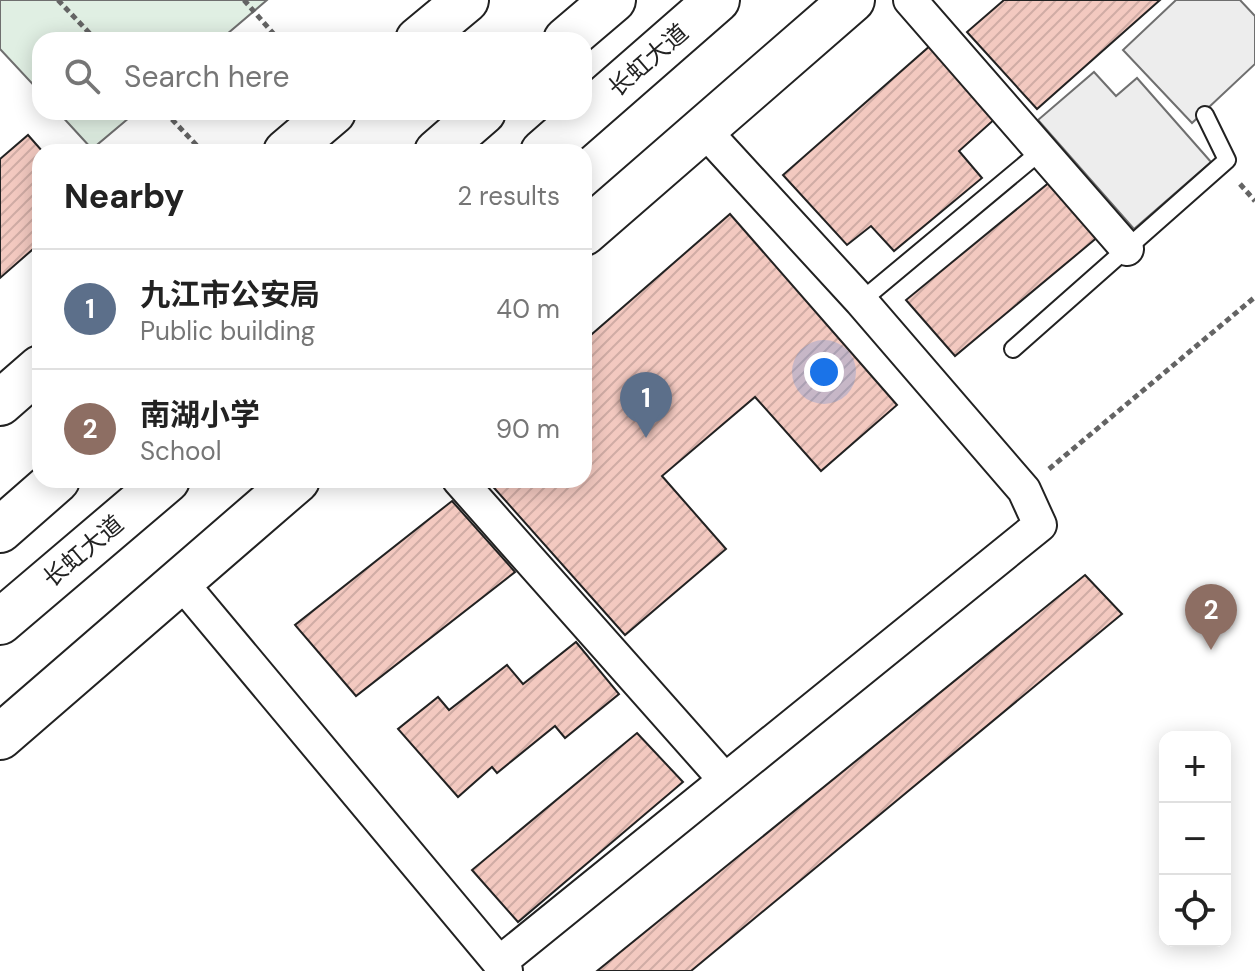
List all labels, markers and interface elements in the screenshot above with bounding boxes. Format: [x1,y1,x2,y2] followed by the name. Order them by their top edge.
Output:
[602,17,694,103] street label: 长虹大道
[32,32,592,120] search box
[60,54,104,98] icon: search
[124,57,290,96] text: Search here
[64,174,184,219] text: Nearby
[457,179,560,213] text: 2 results
[140,275,320,314] text: 九江市公安局
[85,292,95,326] text: 1
[496,292,560,326] text: 40 m
[140,314,315,348] text: Public building
[804,352,844,392] your location
[620,372,672,438] pin: 1
[140,395,260,434] text: 南湖小学
[82,412,98,446] text: 2
[496,412,560,446] text: 90 m
[140,434,222,468] text: School
[36,508,130,594] street label: 长虹大道
[1185,584,1237,650] pin: 2
[1159,731,1231,947] map controls
[1159,731,1231,803] button: +
[1159,803,1231,875] button: −
[1159,875,1231,947] button: locate

